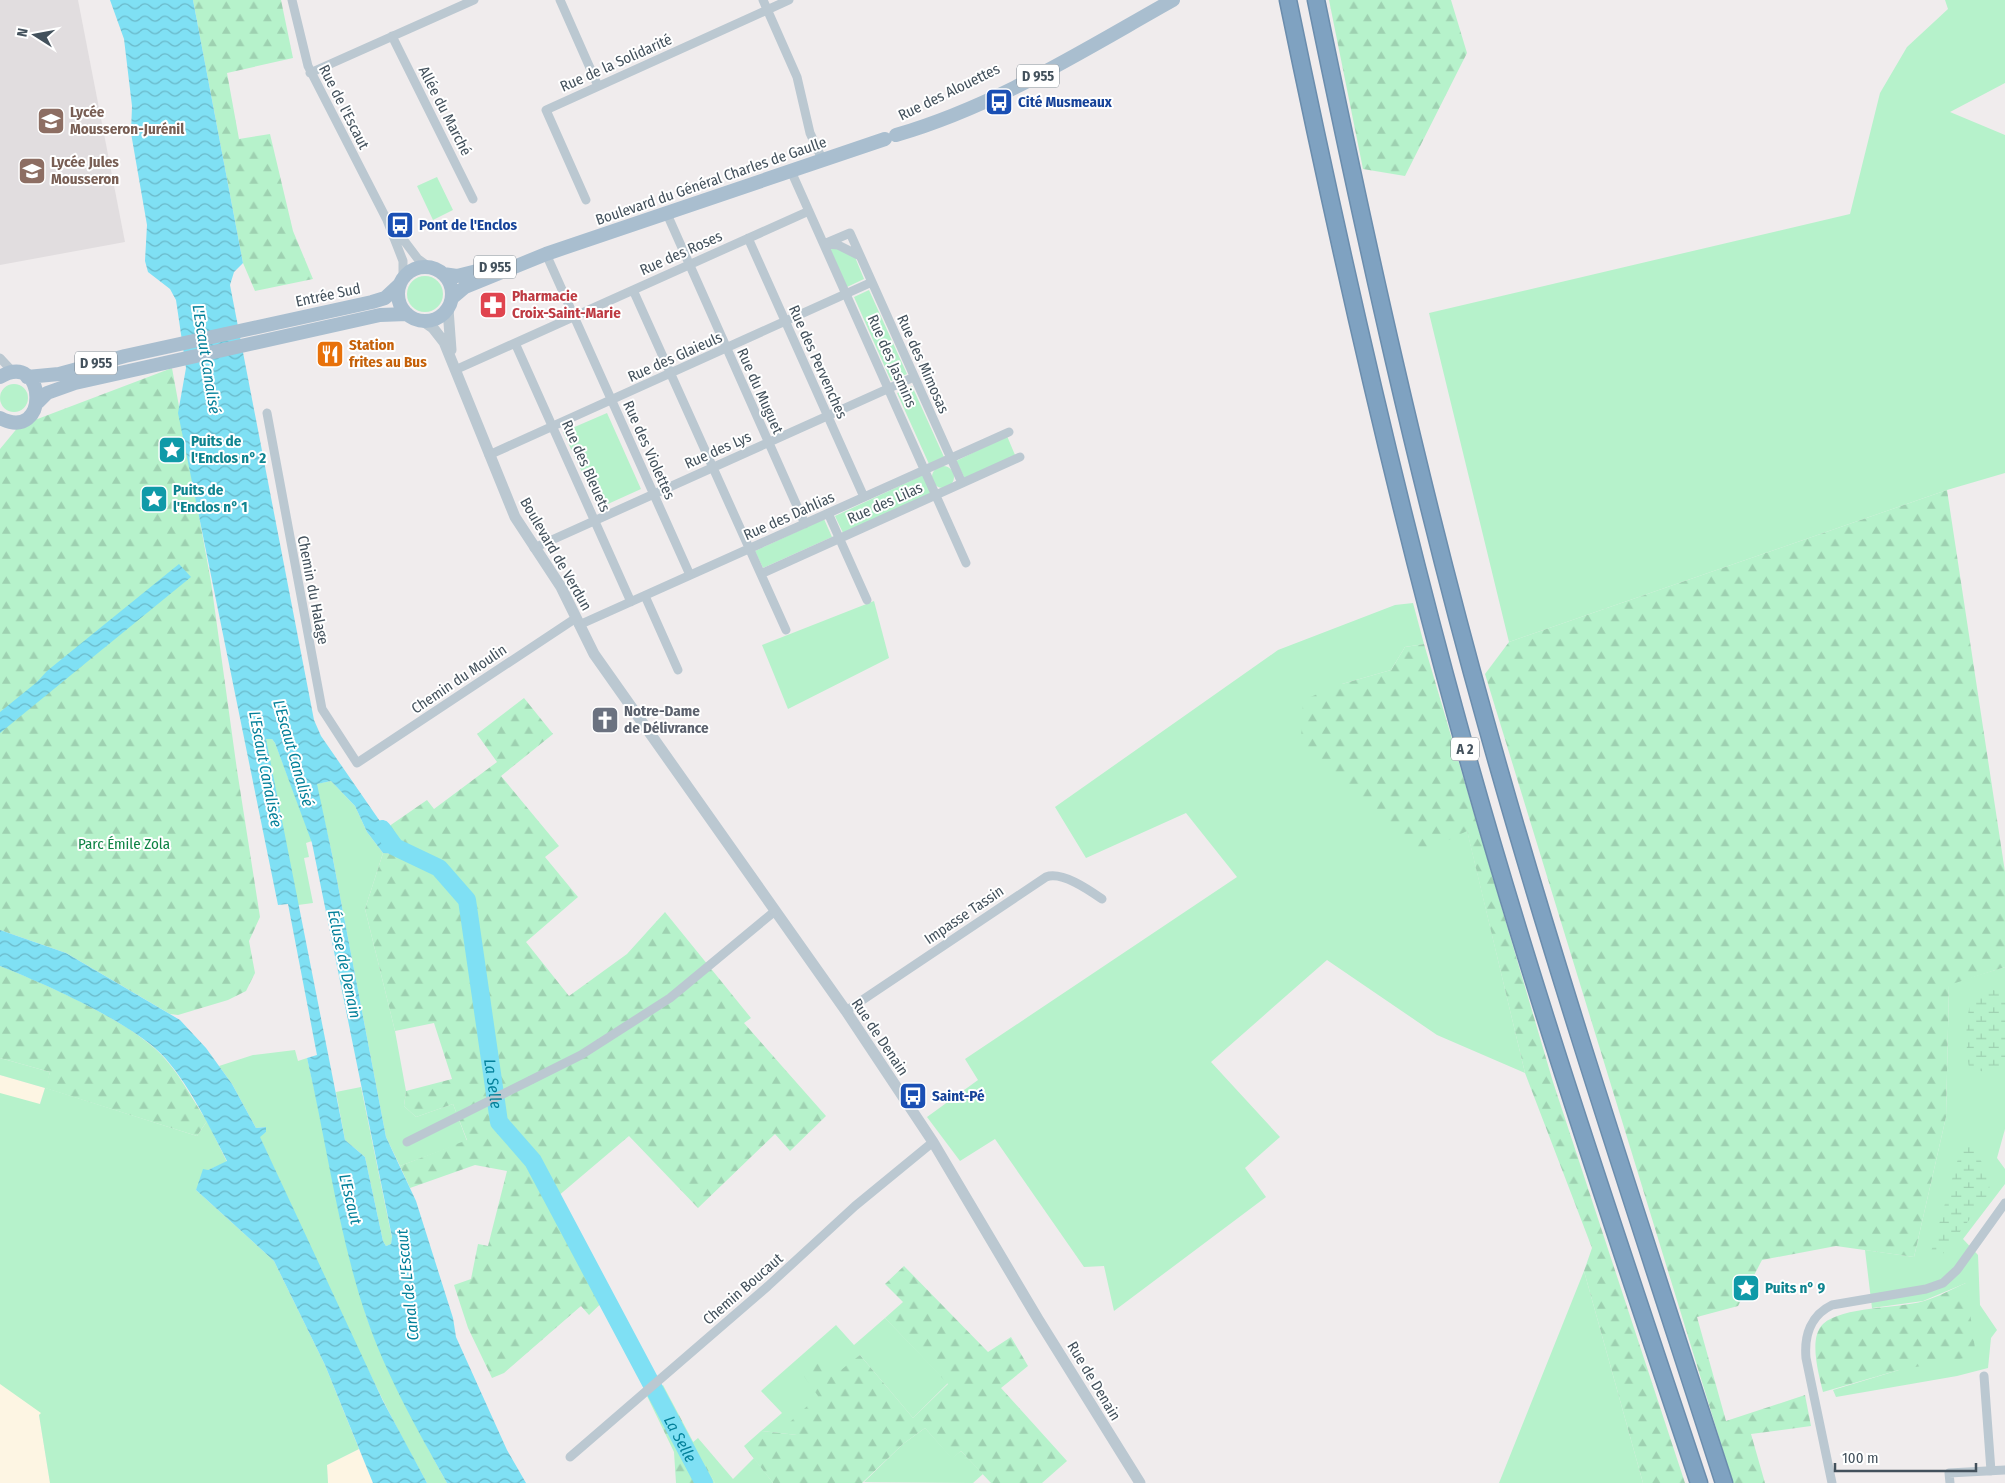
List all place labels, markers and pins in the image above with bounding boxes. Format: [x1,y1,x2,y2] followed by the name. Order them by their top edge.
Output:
[984,87,1014,117] bus stop icon: Cité Musmeaux
[1018,93,1113,111] place label: Cité Musmeaux
[70,103,185,138] place label: Lycée Mousseron-Jurénil
[36,106,66,136] school or university icon: Lycée Mousseron-Jurénil
[51,153,119,188] place label: Lycée Jules Mousseron
[17,156,47,186] school or university icon: Lycée Jules Mousseron
[385,210,415,240] bus stop icon: Pont de l'Enclos
[419,216,518,234] place label: Pont de l'Enclos
[512,287,621,322] place label: Pharmacie Croix-Saint-Marie
[478,290,508,320] pharmacy icon: Pharmacie Croix-Saint-Marie
[349,336,427,371] place label: Station frites au Bus
[315,339,345,369] restaurant icon: Station frites au Bus
[191,432,266,467] place label: Puits de l'Enclos n° 2
[157,435,187,465] place icon: Puits de l'Enclos n° 2
[173,481,248,516] place label: Puits de l'Enclos n° 1
[139,484,169,514] place icon: Puits de l'Enclos n° 1
[624,702,709,737] place label: Notre-Dame de Délivrance
[590,705,620,735] church icon: Notre-Dame de Délivrance
[898,1081,928,1111] bus stop icon: Saint-Pé
[932,1087,985,1105] place label: Saint-Pé
[1731,1273,1761,1303] place icon: Puits n° 9
[1765,1279,1825,1297] place label: Puits n° 9

